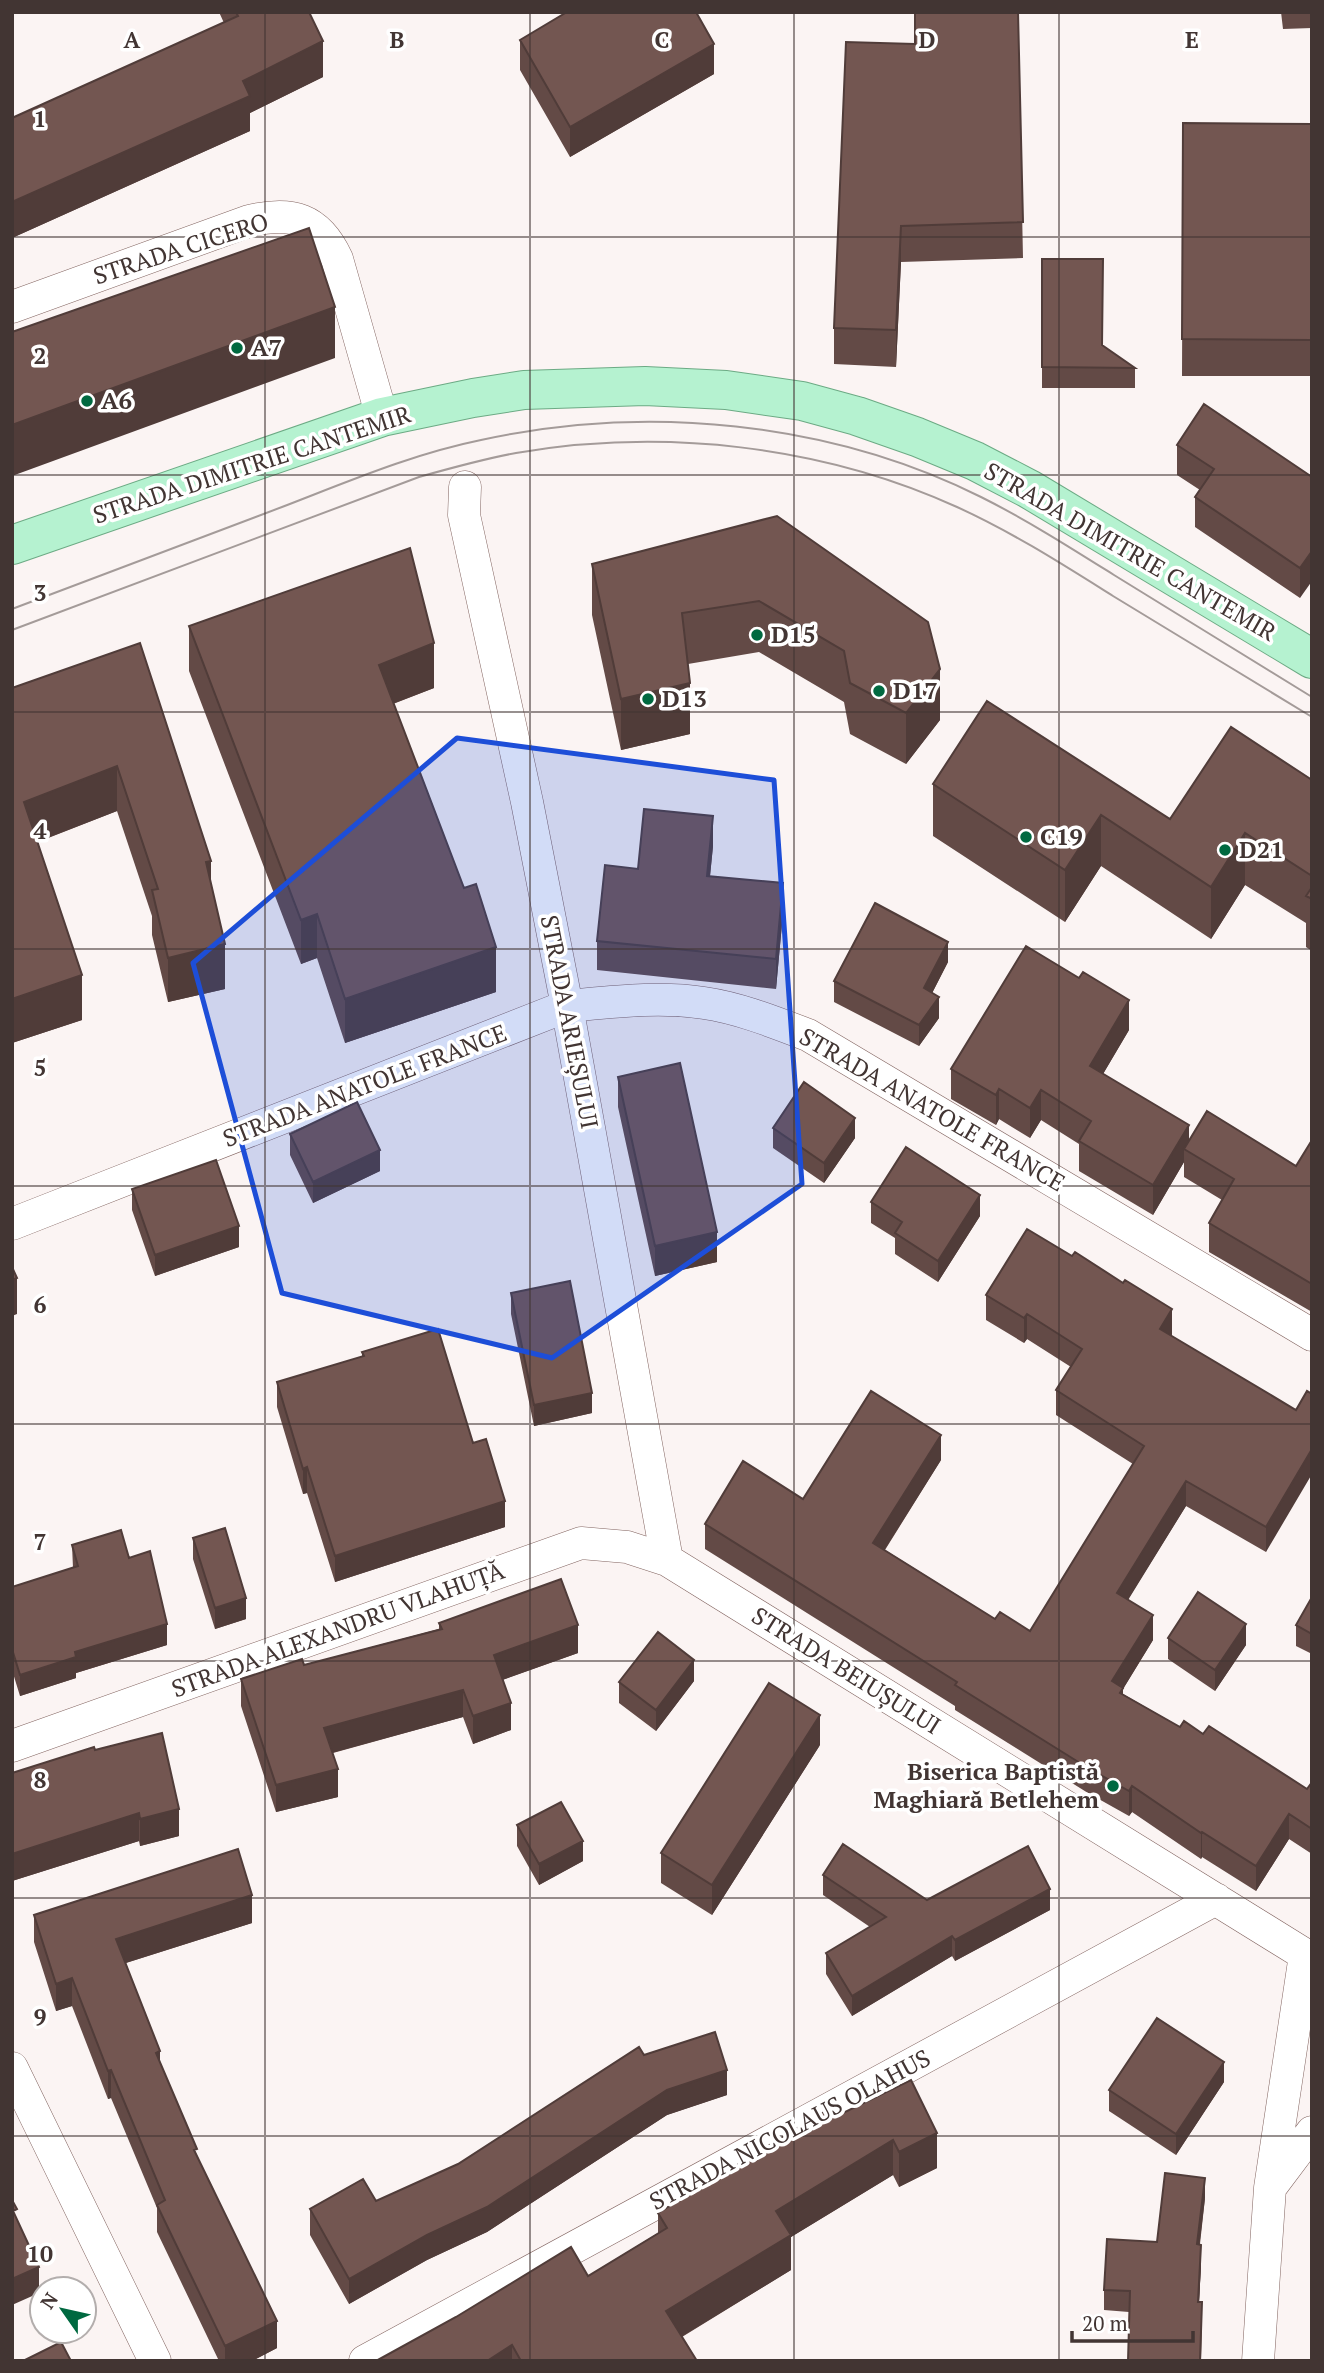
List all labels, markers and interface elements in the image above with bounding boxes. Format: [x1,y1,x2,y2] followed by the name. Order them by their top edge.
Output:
[124,24,141,55] text: A
[390,24,405,55] text: B
[655,24,670,55] text: C
[919,24,936,55] text: D
[1185,24,1199,55] text: E
[34,103,47,134] text: 1
[89,205,272,291] street label: STRADA CICERO
[251,331,282,363] place label: A7
[34,340,47,371] text: 2
[229,340,245,356] marker: A7
[101,384,132,416] place label: A6
[79,393,95,409] marker: A6
[89,397,415,531] street label: STRADA DIMITRIE CANTEMIR
[979,454,1283,648] street label: STRADA DIMITRIE CANTEMIR
[34,577,47,608] text: 3
[771,618,816,650] place label: D15
[749,627,765,643] marker: D15
[893,674,938,706] place label: D17
[662,682,707,714] place label: D13
[871,683,887,699] marker: D17
[640,691,656,707] marker: D13
[34,815,47,846] text: 4
[1040,820,1083,852] place label: C19
[1018,829,1034,845] marker: C19
[1239,833,1284,865] place label: D21
[1217,842,1233,858] marker: D21
[534,912,606,1131] street label: STRADA ARIEȘULUI
[218,1016,511,1154] street label: STRADA ANATOLE FRANCE
[794,1020,1071,1198] street label: STRADA ANATOLE FRANCE
[34,1052,47,1083] text: 5
[34,1289,47,1320] text: 6
[34,1526,47,1557] text: 7
[167,1554,509,1704] street label: STRADA ALEXANDRU VLAHUȚĂ
[746,1599,947,1741] street label: STRADA BEIUȘULUI
[874,1755,1100,1815] place label: Biserica Baptistă Maghiară Betlehem
[34,1764,47,1795] text: 8
[1105,1778,1121,1794] marker: Biserica Baptistă Maghiară Betlehem
[34,2001,47,2032] text: 9
[644,2041,936,2217] street label: STRADA NICOLAUS OLAHUS
[27,2238,53,2269] text: 10
[28,2275,98,2345] north arrow
[34,2287,63,2313] text: N
[1072,2300,1193,2344] scale bar
[1082,2309,1128,2337] text: 20 m

